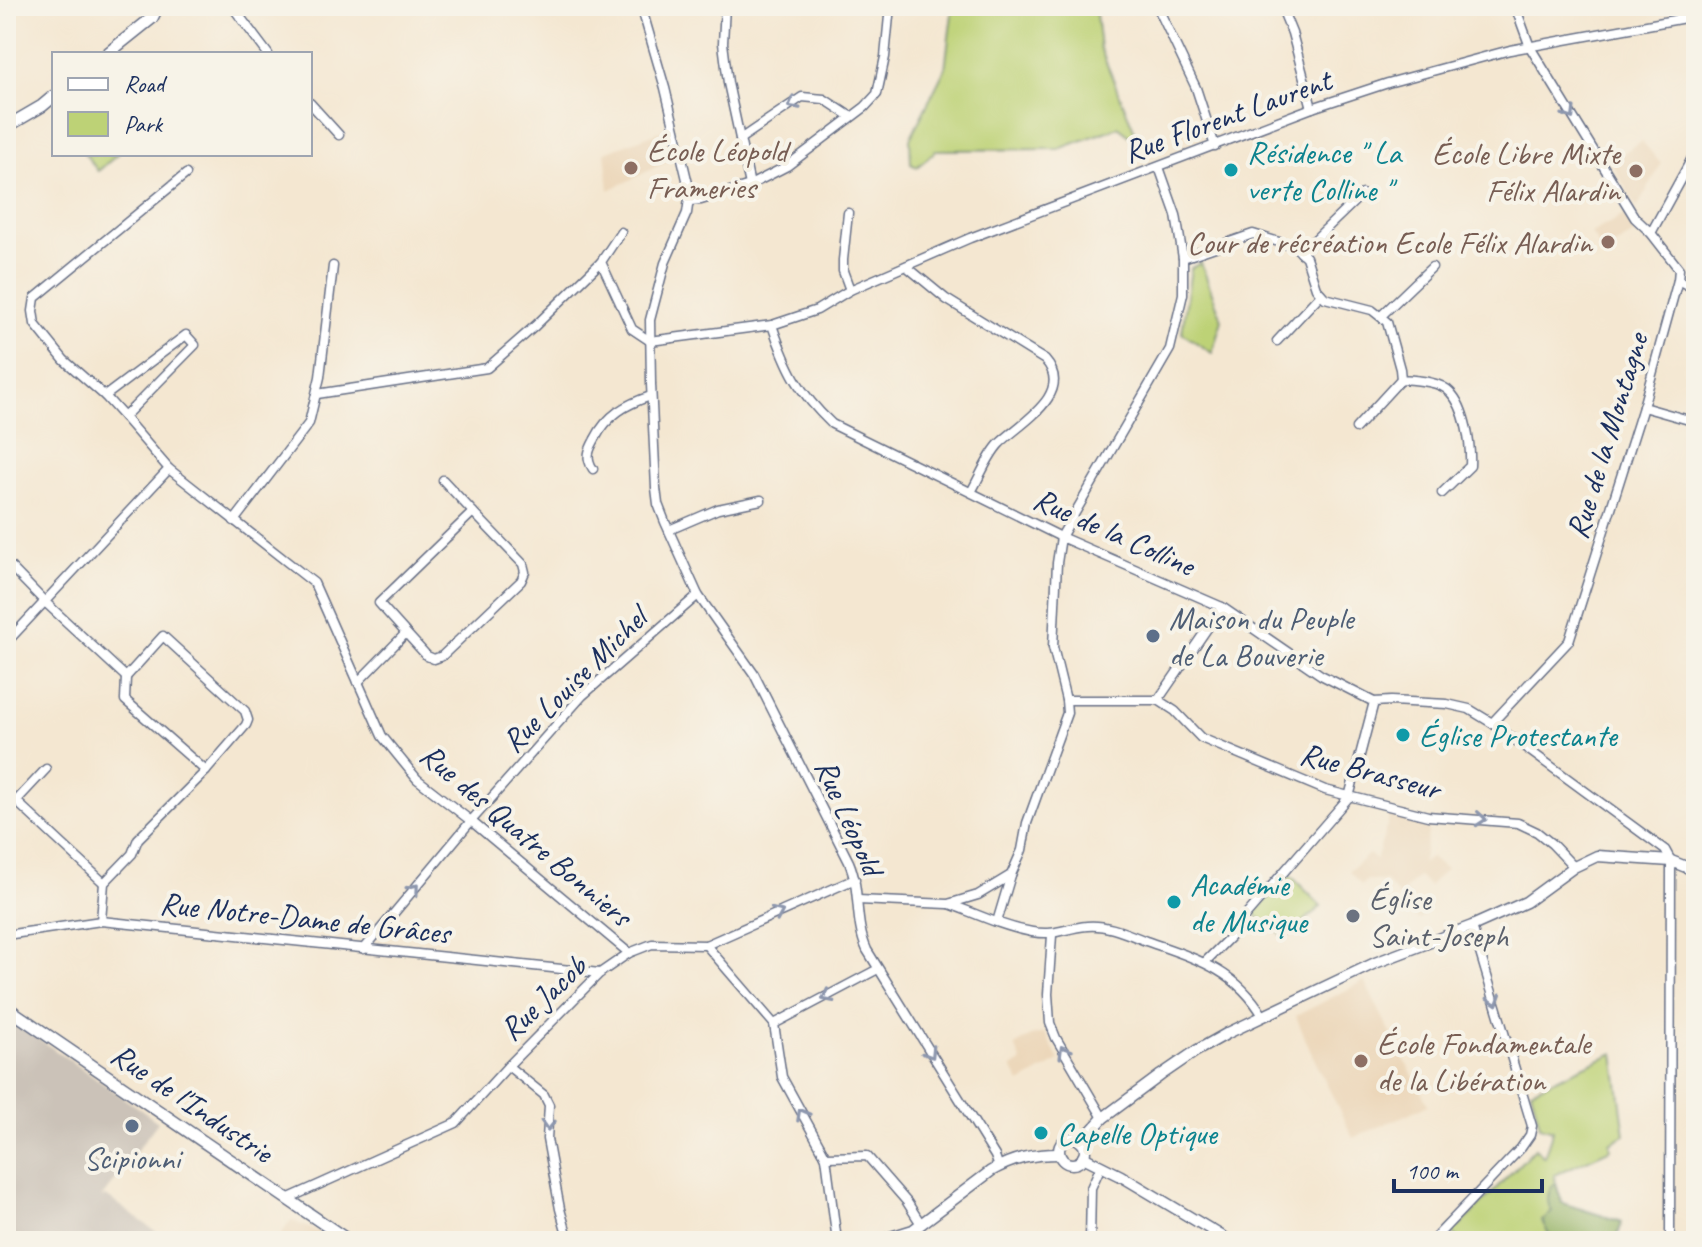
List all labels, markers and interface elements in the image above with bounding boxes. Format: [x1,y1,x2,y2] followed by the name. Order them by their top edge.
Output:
[52,52,312,156] legend
[1118,58,1339,172] street label: Rue Florent Laurent
[124,69,168,99] text: Road
[787,95,801,110] one-way arrow
[1560,105,1576,120] one-way arrow
[124,109,164,139] text: Park
[647,130,792,208] place label: École Léopold Frameries
[1247,132,1403,210] place label: Résidence " La verte Colline "
[1432,133,1623,211] place label: École Libre Mixte Félix Alardin
[622,159,640,177] marker: École Léopold Frameries
[1222,161,1240,179] marker: Résidence " La verte Colline "
[1627,162,1645,180] marker: École Libre Mixte Félix Alardin
[1187,222,1594,263] place label: Cour de récréation Ecole Félix Alardin
[1599,233,1617,251] marker: Cour de récréation Ecole Félix Alardin
[1556,326,1658,544] street label: Rue de la Montagne
[1027,478,1203,587] street label: Rue de la Colline
[493,595,659,761] street label: Rue Louise Michel
[1169,598,1356,676] place label: Maison du Peuple de La Bouverie
[1144,627,1162,645] marker: Maison du Peuple de La Bouverie
[1419,715,1619,756] place label: Église Protestante
[1394,726,1412,744] marker: Église Protestante
[1296,733,1448,810] street label: Rue Brasseur
[412,734,642,937] street label: Rue des Quatre Bonniers
[805,753,895,886] street label: Rue Léopold
[1475,811,1488,828] one-way arrow
[1190,864,1309,942] place label: Académie de Musique
[1369,878,1509,956] place label: Église Saint-Joseph
[158,882,454,954] street label: Rue Notre-Dame de Grâces
[404,884,419,899] one-way arrow
[1165,893,1183,911] marker: Académie de Musique
[769,907,784,923] one-way arrow
[1344,907,1362,925] marker: Église Saint-Joseph
[491,945,597,1049] street label: Rue Jacob
[820,988,835,1003] one-way arrow
[1485,993,1501,1007] one-way arrow
[1377,1023,1593,1101] place label: École Fondamentale de la Libération
[103,1034,283,1174] street label: Rue de l'Industrie
[920,1044,935,1059] one-way arrow
[1058,1045,1074,1060] one-way arrow
[1352,1052,1370,1070] marker: École Fondamentale de la Libération
[796,1108,812,1123] one-way arrow
[1057,1113,1219,1154] place label: Capelle Optique
[123,1117,141,1135] marker: Scipionni
[540,1119,557,1132] one-way arrow
[1032,1124,1050,1142] marker: Capelle Optique
[84,1138,184,1179] place label: Scipionni
[1394,1143,1542,1193] scale bar
[1406,1156,1460,1186] text: 100 m

